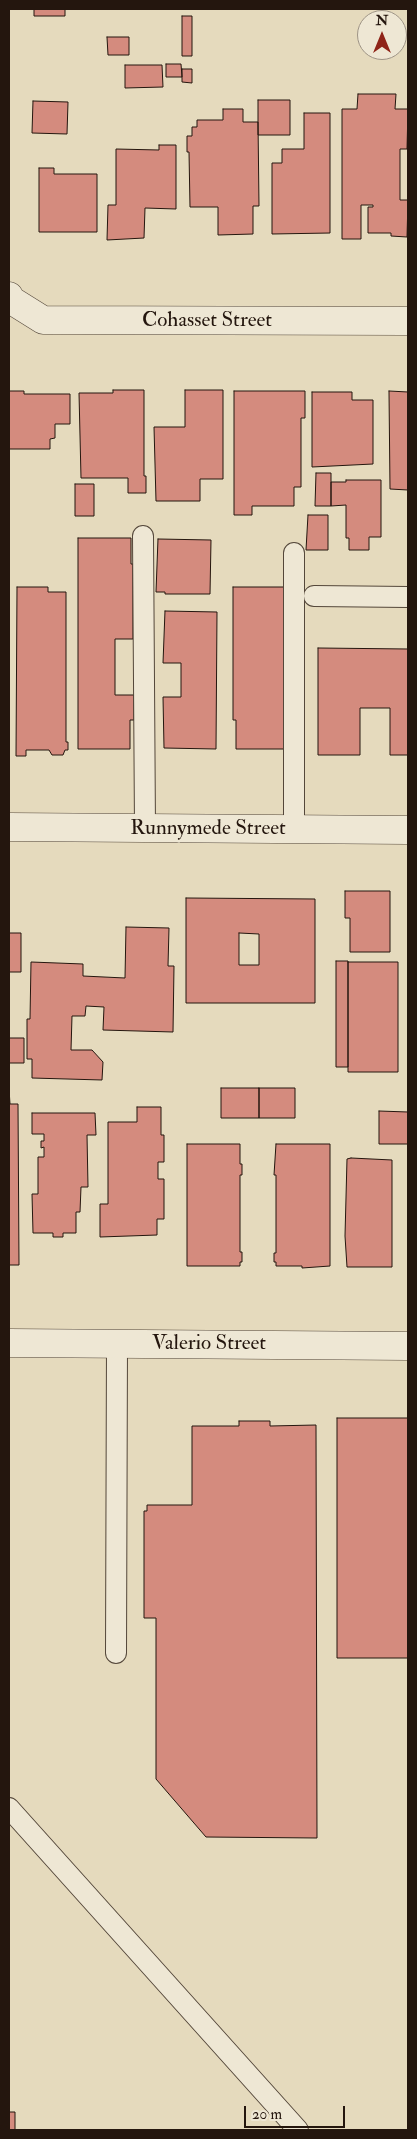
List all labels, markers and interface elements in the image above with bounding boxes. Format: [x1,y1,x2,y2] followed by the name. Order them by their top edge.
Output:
[357,10,407,60] north arrow
[376,12,388,29] text: N
[142,308,272,334] street label: Cohasset Street
[130,816,286,842] street label: Runnymede Street
[152,1331,266,1357] street label: Valerio Street
[247,2096,348,2128] scale bar
[252,2105,282,2124] text: 20 m

